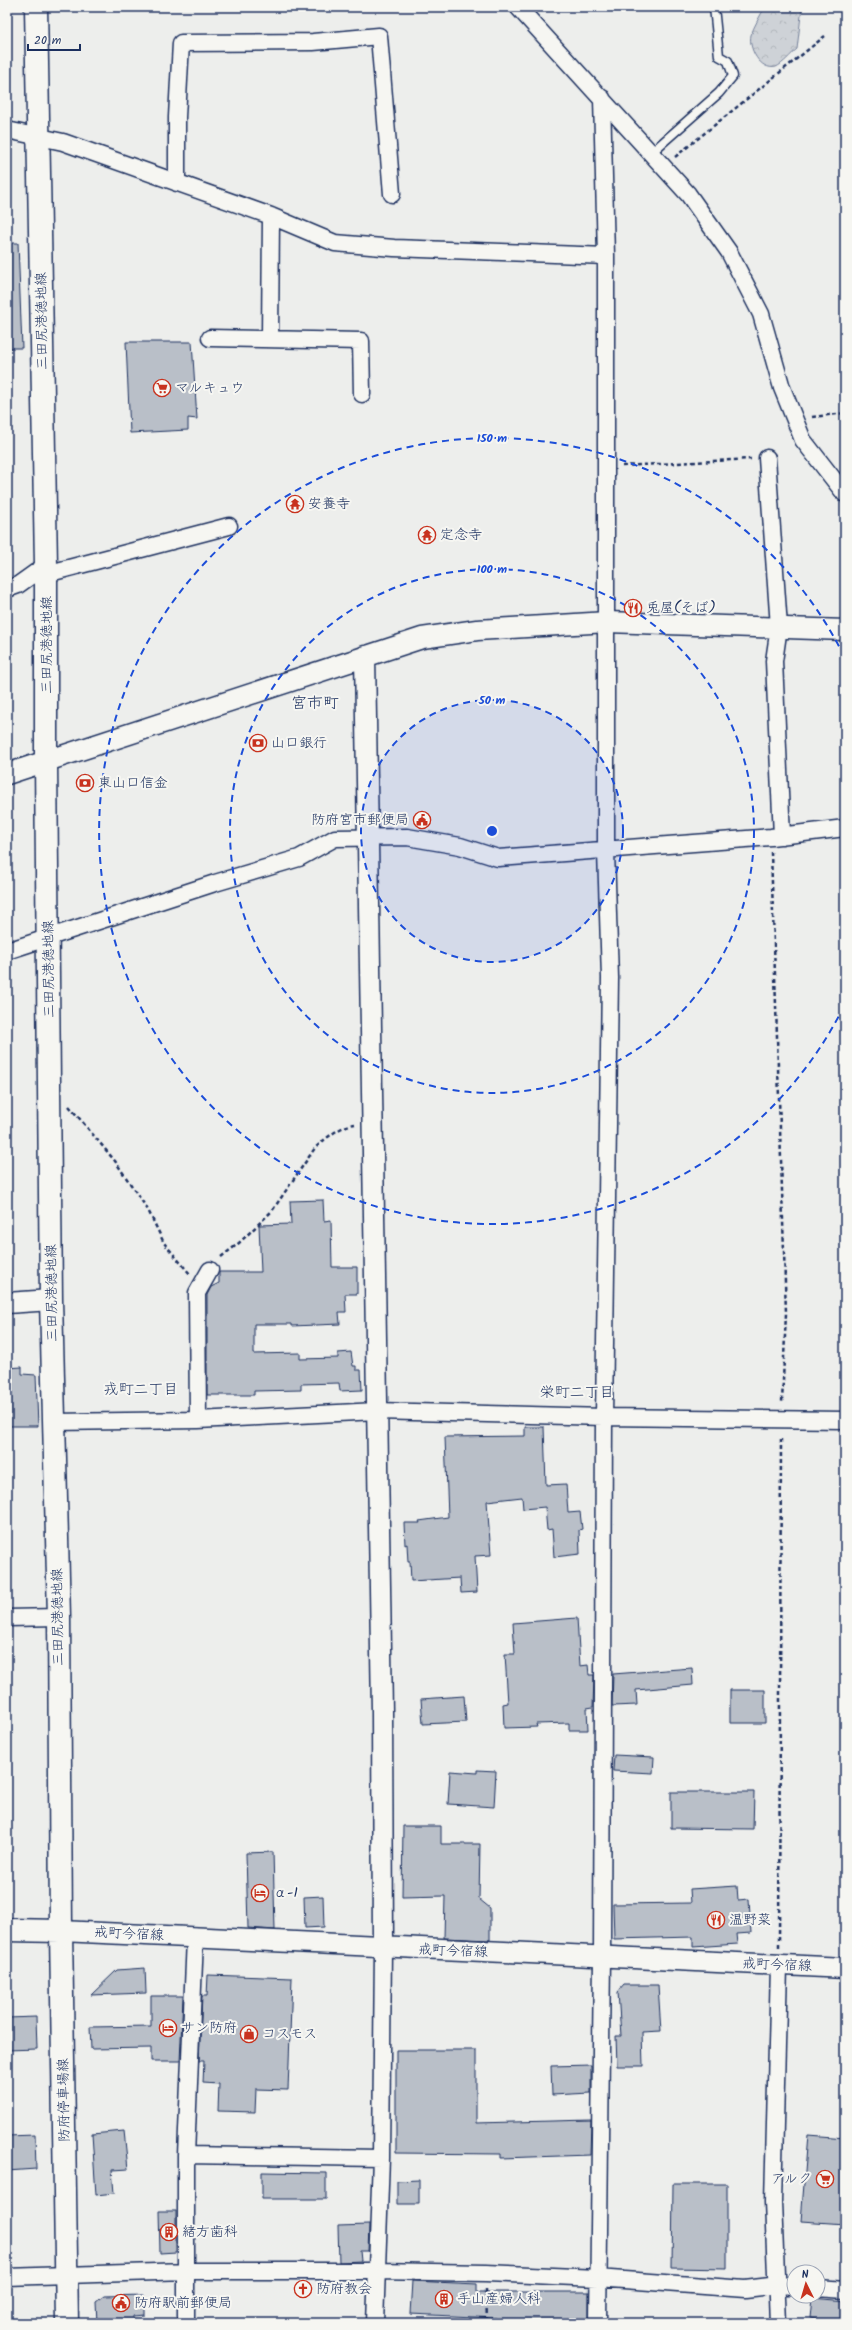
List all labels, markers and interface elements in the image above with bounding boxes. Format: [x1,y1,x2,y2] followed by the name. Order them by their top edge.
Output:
[28,26,80,52] scale bar
[34,31,62,50] text: 20 m
[30,272,54,370] street label: 三田尻港徳地線
[175,377,245,399] place label: マルキュウ
[152,378,172,398] supermarket icon: マルキュウ
[477,429,507,448] text: 150 m
[308,493,350,515] place label: 安養寺
[285,494,305,514] temple icon: 安養寺
[440,524,482,546] place label: 定念寺
[417,525,437,545] temple icon: 定念寺
[477,560,507,579] text: 100 m
[36,596,58,694] street label: 三田尻港徳地線
[646,597,716,619] place label: 兎屋(そば)
[623,598,643,618] restaurant icon: 兎屋(そば)
[291,691,339,716] district label: 宮市町
[478,691,506,710] text: 50 m
[271,732,327,754] place label: 山口銀行
[248,733,268,753] bank icon: 山口銀行
[98,772,168,794] place label: 東山口信金
[75,773,95,793] bank icon: 東山口信金
[311,809,409,831] place label: 防府宮市郵便局
[412,810,432,830] public building icon: 防府宮市郵便局
[485,824,499,838] centre of rings
[37,920,61,1018] street label: 三田尻港徳地線
[40,1244,64,1342] street label: 三田尻港徳地線
[103,1378,179,1402] district label: 戎町二丁目
[539,1381,615,1405] district label: 栄町二丁目
[46,1568,70,1666] street label: 三田尻港徳地線
[273,1882,298,1904] place label: α-1
[250,1883,270,1903] hotel icon: α-1
[729,1909,771,1931] place label: 温野菜
[706,1910,726,1930] restaurant icon: 温野菜
[93,1921,165,1947] street label: 戒町今宿線
[418,1939,488,1963] street label: 戒町今宿線
[742,1953,812,1977] street label: 戒町今宿線
[181,2017,237,2039] place label: サン防府
[158,2018,178,2038] hotel icon: サン防府
[262,2023,317,2045] place label: コスモス
[239,2024,259,2044] shop icon: コスモス
[52,2058,76,2142] street label: 防府停車場線
[771,2168,812,2190] place label: アルク
[815,2169,835,2189] supermarket icon: アルク
[182,2221,238,2243] place label: 緒方歯科
[159,2222,179,2242] building icon: 緒方歯科
[786,2264,826,2304] north arrow
[801,2266,810,2284] text: N
[316,2278,372,2300] place label: 防府教会
[293,2279,313,2299] church icon: 防府教会
[457,2288,541,2310] place label: 手山産婦人科
[434,2289,454,2309] building icon: 手山産婦人科
[134,2292,232,2314] place label: 防府駅前郵便局
[111,2293,131,2313] public building icon: 防府駅前郵便局

